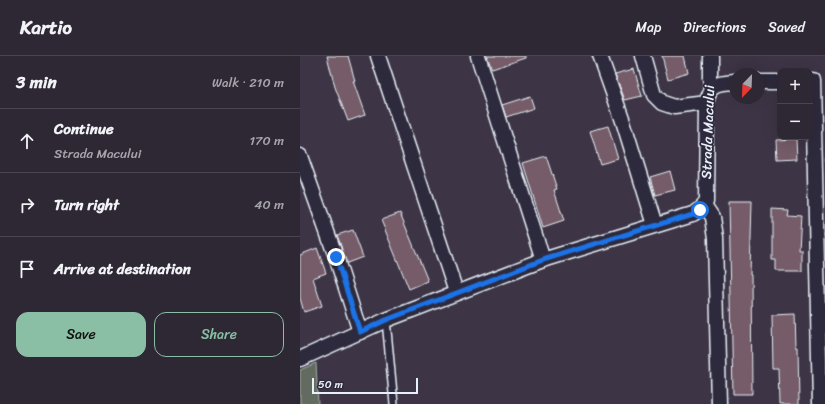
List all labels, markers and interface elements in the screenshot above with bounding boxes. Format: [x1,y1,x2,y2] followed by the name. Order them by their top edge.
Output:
[20,11,72,44] text: Kartio
[635,15,661,40] text: Map
[683,15,746,40] text: Directions
[768,15,805,40] text: Saved
[16,67,57,97] text: 3 min
[729,68,765,104] north arrow
[777,68,813,140] map controls
[777,68,813,104] button: +
[212,71,284,94] text: Walk · 210 m
[694,83,722,179] street label: Strada Macului
[777,104,813,140] button: −
[54,116,114,142] text: Continue
[249,129,284,152] text: 170 m
[16,130,38,152] icon: ahead
[54,142,141,165] text: Strada Macului
[54,192,119,218] text: Turn right
[254,193,284,216] text: 40 m
[16,194,38,216] icon: right
[691,201,709,219] route start
[327,248,345,266] route end
[54,256,191,282] text: Arrive at destination
[16,258,38,280] icon: arrive
[16,312,146,357] button: Save
[154,312,284,357] button: Share
[318,375,343,394] text: 50 m
[312,376,418,395] scale bar

